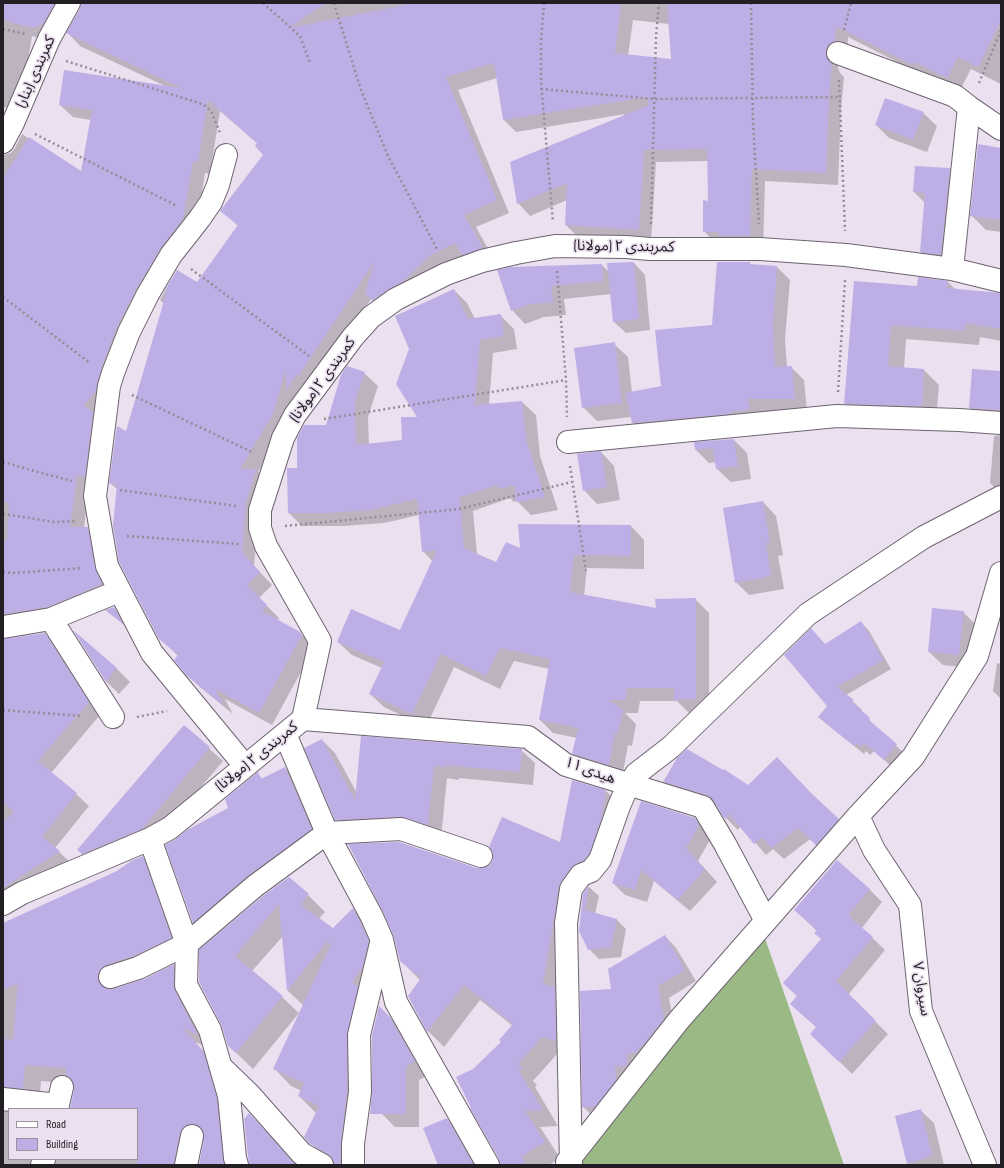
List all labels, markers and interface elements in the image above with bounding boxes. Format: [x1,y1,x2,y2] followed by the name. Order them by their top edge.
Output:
[12,33,60,111] street label: کمربندی (بنار)
[573,237,675,257] street label: کمربندی ۲ (مولانا)
[286,334,360,426] street label: کمربندی ۲ (مولانا)
[212,718,302,796] street label: کمربندی ۲ (مولانا)
[562,753,618,789] street label: هیدی ۱۱
[908,961,934,1017] street label: سیروان ۷
[8,1108,138,1160] legend
[46,1117,66,1132] text: Road
[46,1137,78,1152] text: Building

